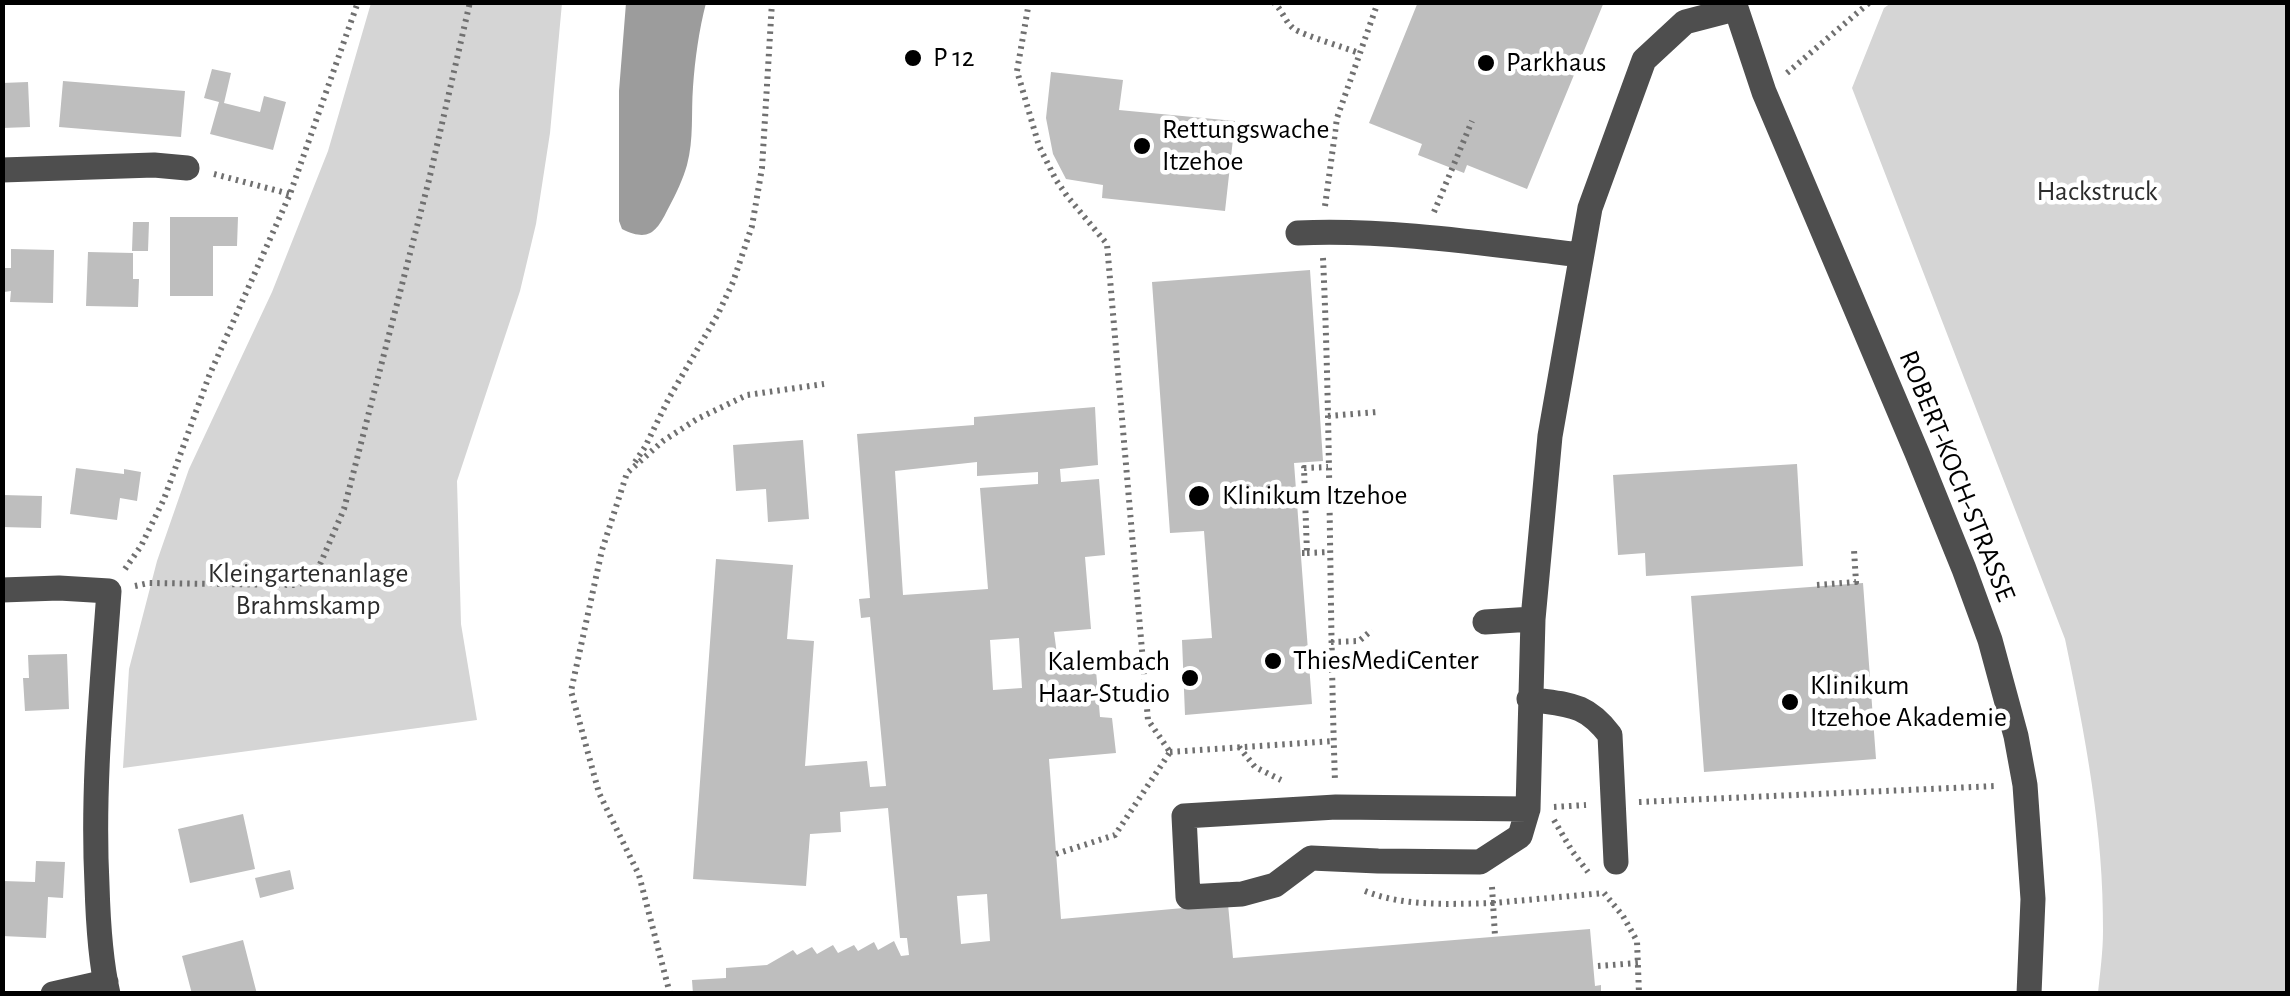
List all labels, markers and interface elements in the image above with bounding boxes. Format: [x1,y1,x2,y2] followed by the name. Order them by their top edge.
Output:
[933,41,975,75] place label: P 12
[1506,46,1606,80] place label: Parkhaus
[902,47,924,69] marker: P 12
[1475,52,1497,74] marker: Parkhaus
[1162,113,1329,179] place label: Rettungswache Itzehoe
[1131,135,1153,157] marker: Rettungswache Itzehoe
[2036,175,2158,209] park label: Hackstruck
[1891,346,2023,606] street label: ROBERT-KOCH-STRASSE
[1222,479,1407,513] place label: Klinikum Itzehoe
[1186,483,1212,509] marker: Klinikum Itzehoe
[208,557,408,623] park label: Kleingartenanlage Brahmskamp
[1293,644,1479,678] place label: ThiesMediCenter
[1038,645,1170,711] place label: Kalembach Haar-Studio
[1262,650,1284,672] marker: ThiesMediCenter
[1179,667,1201,689] marker: Kalembach Haar-Studio
[1810,669,2007,735] place label: Klinikum Itzehoe Akademie
[1779,691,1801,713] marker: Klinikum Itzehoe Akademie

